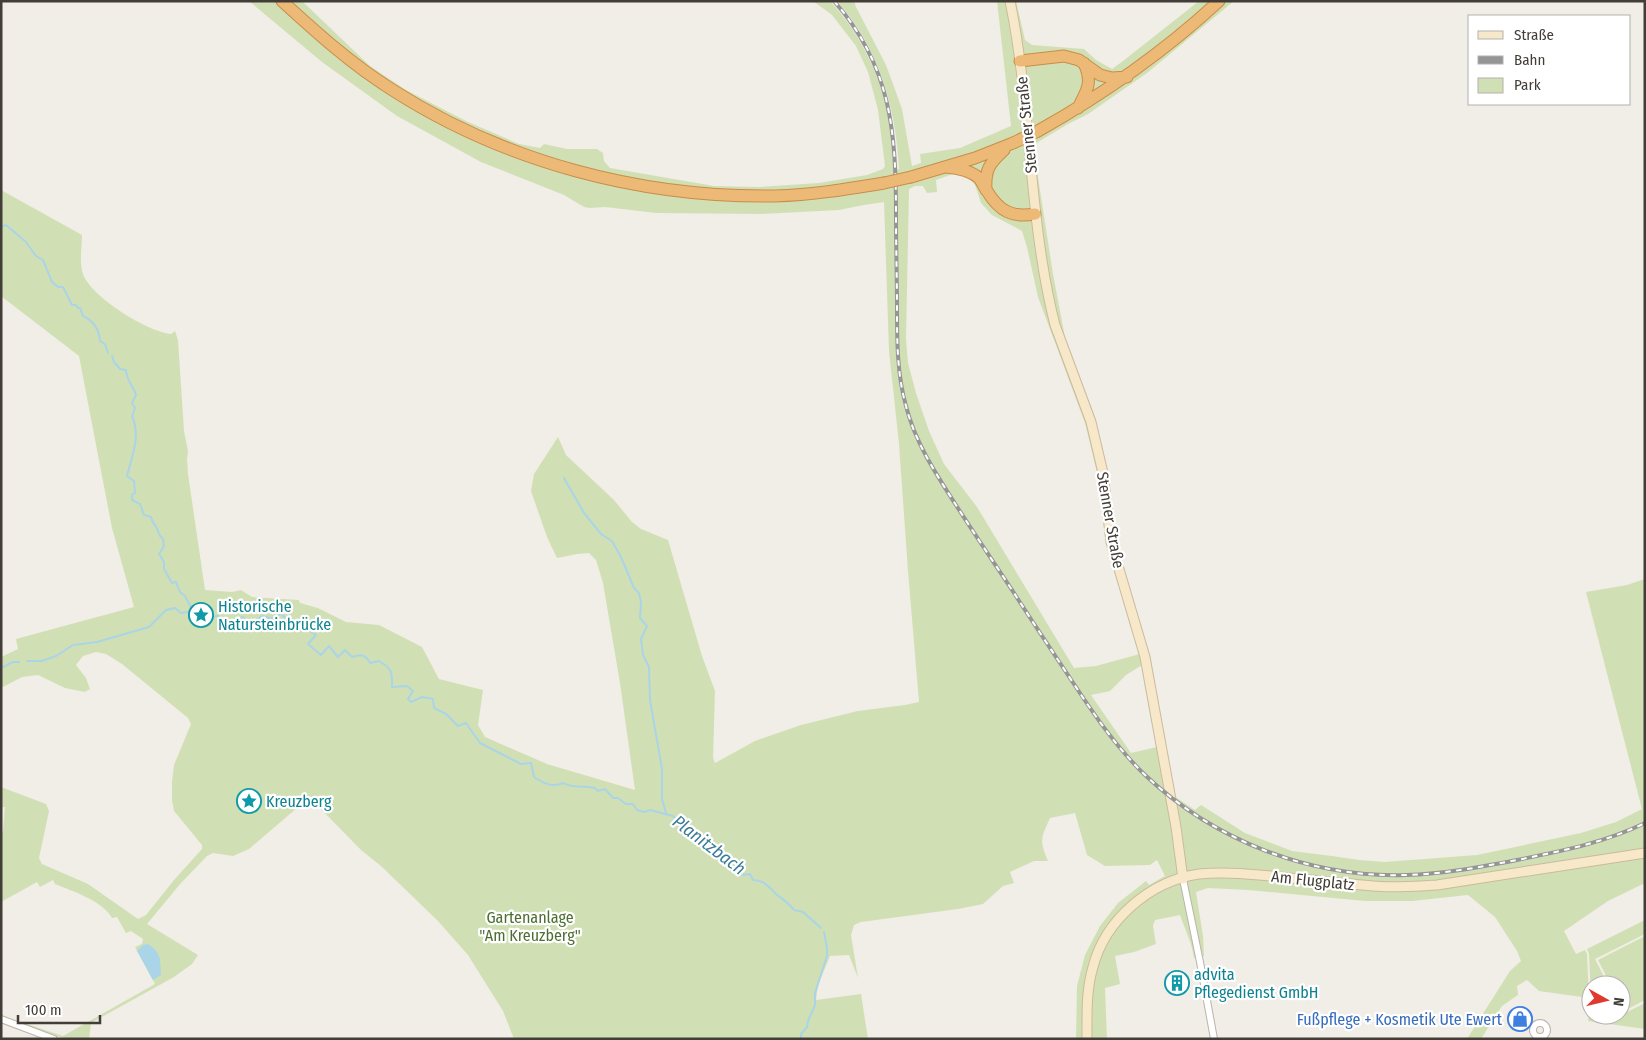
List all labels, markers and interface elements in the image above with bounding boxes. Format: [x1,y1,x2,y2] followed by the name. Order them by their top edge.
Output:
[1468,15,1631,105] legend
[1514,26,1554,44] text: Straße
[1514,51,1545,69] text: Bahn
[1012,75,1041,174] street label: Stenner Straße
[1514,76,1541,94] text: Park
[1093,470,1128,570] street label: Stenner Straße
[218,597,331,634] place label: Historische Natursteinbrücke
[188,602,214,628] place icon: Historische Natursteinbrücke
[236,788,262,814] place icon: Kreuzberg
[266,792,332,811] place label: Kreuzberg
[668,810,750,880] water label: Planitzbach
[1270,867,1355,894] street label: Am Flugplatz
[479,908,581,945] park label: Gartenanlage "Am Kreuzberg"
[1194,965,1319,1002] place label: advita Pflegedienst GmbH
[1164,970,1190,996] building icon: advita Pflegedienst GmbH
[1581,975,1631,1025] north arrow
[18,992,100,1024] scale bar
[1609,996,1627,1007] text: N
[25,1001,62,1019] text: 100 m
[1507,1006,1533,1032] shop icon: Fußpflege + Kosmetik Ute Ewert
[1297,1010,1503,1029] place label: Fußpflege + Kosmetik Ute Ewert

